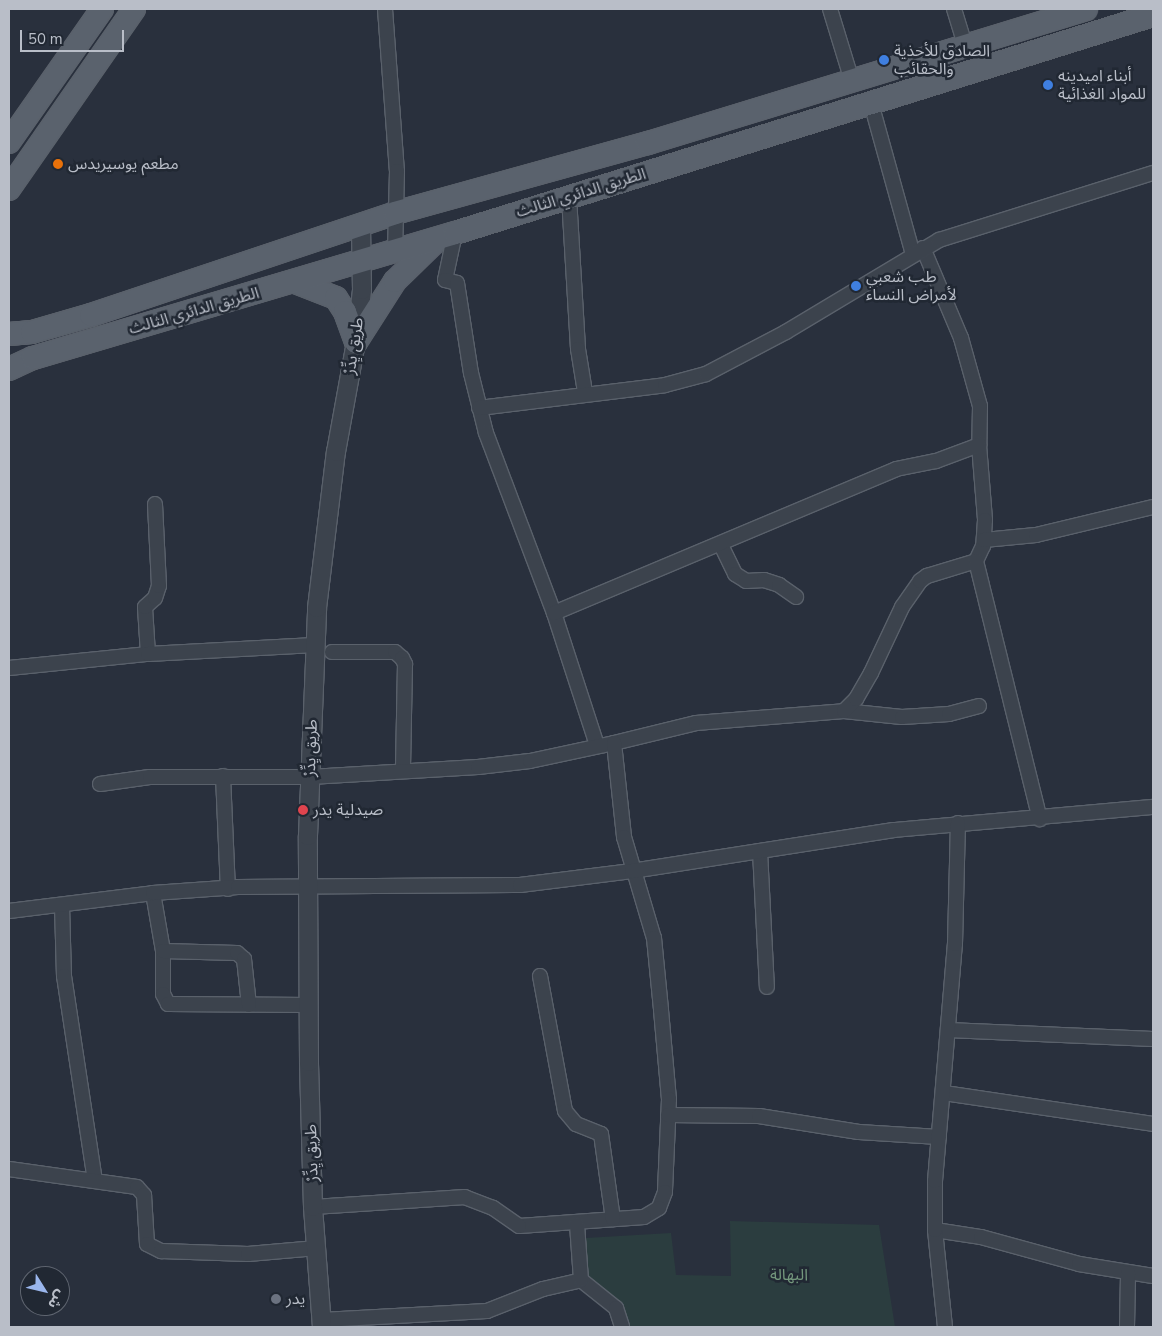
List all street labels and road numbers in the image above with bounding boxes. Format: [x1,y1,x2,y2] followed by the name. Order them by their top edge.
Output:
[514,164,648,222] street label: الطريق الدائري الثالث
[127,283,261,339] street label: الطريق الدائري الثالث
[340,316,368,376] street label: طريق يِدِّرْ
[300,719,322,777] street label: طريق يِدِّرْ
[301,1124,323,1182] street label: طريق يِدِّرْ

